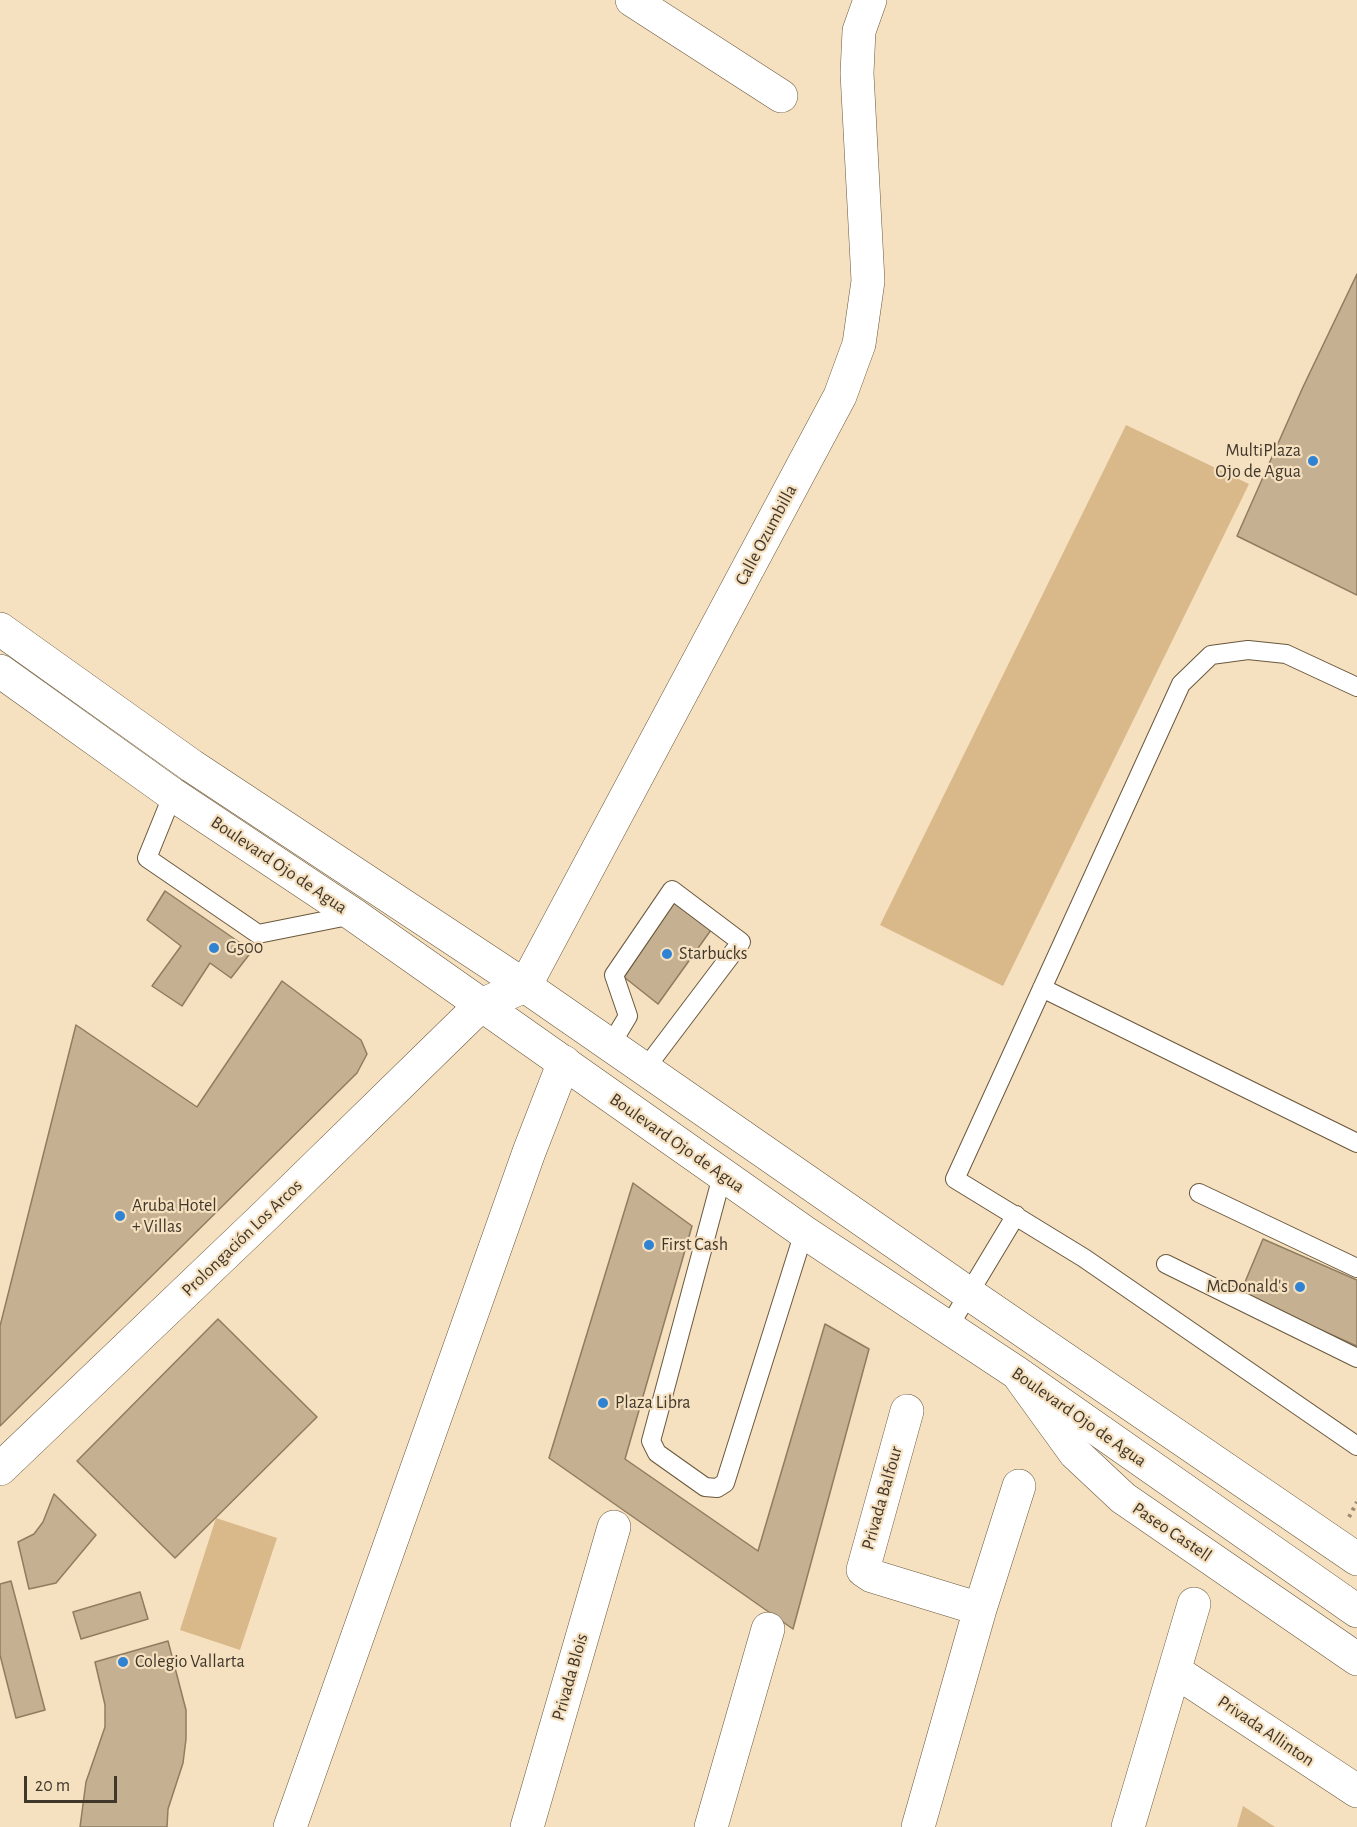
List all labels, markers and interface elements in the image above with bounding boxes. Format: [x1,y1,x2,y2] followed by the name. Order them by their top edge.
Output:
[1215,440,1301,482] place label: MultiPlaza Ojo de Agua
[1306,454,1320,468] marker: MultiPlaza Ojo de Agua
[730,481,802,589] street label: Calle Ozumbilla
[207,811,351,919] street label: Boulevard Ojo de Agua
[226,937,263,959] place label: G500
[207,941,221,955] marker: G500
[679,943,747,965] place label: Starbucks
[660,947,674,961] marker: Starbucks
[605,1088,749,1198] street label: Boulevard Ojo de Agua
[177,1175,307,1301] street label: Prolongación Los Arcos
[132,1195,217,1238] place label: Aruba Hotel + Villas
[113,1209,127,1223] marker: Aruba Hotel + Villas
[661,1234,728,1256] place label: First Cash
[642,1238,656,1252] marker: First Cash
[1206,1276,1288,1298] place label: McDonald's
[1293,1280,1307,1294] marker: McDonald's
[1007,1362,1151,1472] street label: Boulevard Ojo de Agua
[615,1392,691,1414] place label: Plaza Libra
[596,1396,610,1410] marker: Plaza Libra
[857,1444,907,1552] street label: Privada Balfour
[1128,1498,1216,1566] street label: Paseo Castell
[547,1631,593,1723] street label: Privada Blois
[135,1651,245,1673] place label: Colegio Vallarta
[116,1655,130,1669] marker: Colegio Vallarta
[1214,1691,1318,1771] street label: Privada Allinton
[27,1764,120,1802] scale bar
[35,1777,70,1795] text: 20 m

